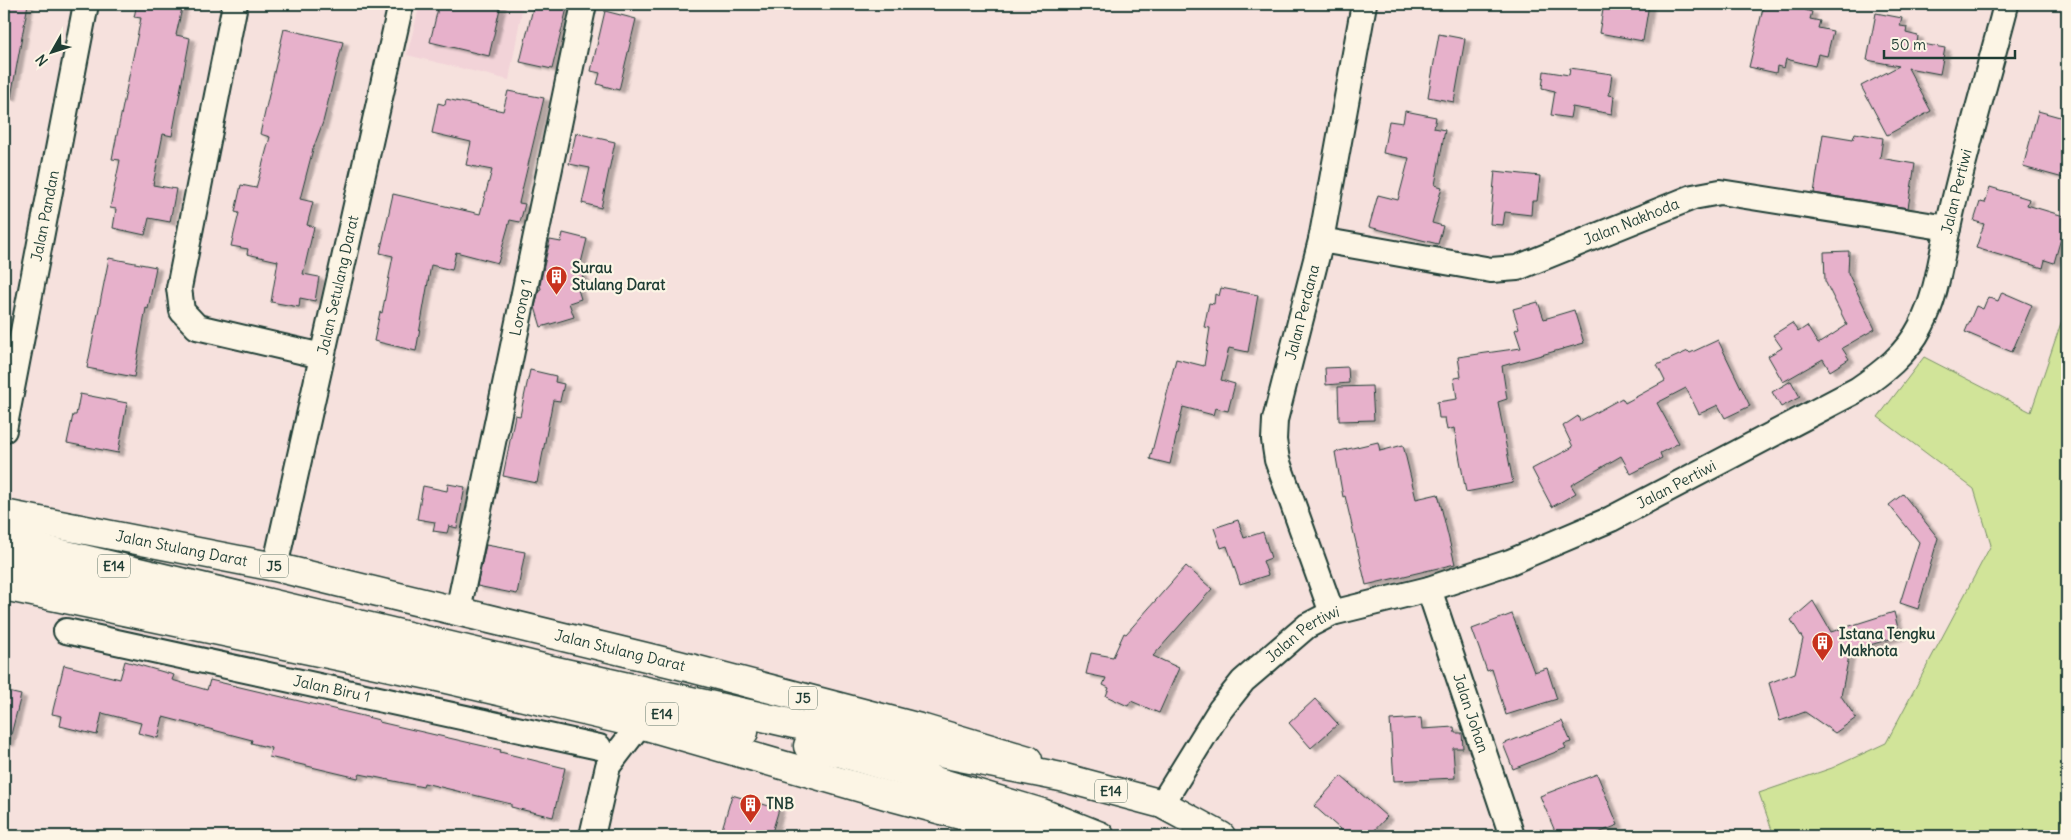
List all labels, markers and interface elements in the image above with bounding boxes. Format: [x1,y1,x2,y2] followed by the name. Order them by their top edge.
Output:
[28,28,78,78] north arrow
[1884,28,2015,60] scale bar
[1891,35,1926,54] text: 50 m
[32,51,52,70] text: N
[1937,147,1976,236] street label: Jalan Pertiwi
[27,168,63,263] street label: Jalan Pandan
[1581,193,1682,249] street label: Jalan Nakhoda
[313,213,362,356] street label: Jalan Setulang Darat
[572,258,666,295] place label: Surau Stulang Darat
[1281,262,1323,362] street label: Jalan Perdana
[544,265,568,296] building icon: Surau Stulang Darat
[505,277,536,337] street label: Lorong 1
[1633,456,1719,513] street label: Jalan Pertiwi
[114,526,249,570] street label: Jalan Stulang Darat
[98,554,130,578] road number: E14
[260,554,288,578] road number: J5
[1262,602,1341,666] street label: Jalan Pertiwi
[1839,624,1935,660] place label: Istana Tengku Makhota
[553,625,687,675] street label: Jalan Stulang Darat
[1811,631,1835,662] building icon: Istana Tengku Makhota
[292,671,372,706] street label: Jalan Biru 1
[1449,671,1493,755] street label: Jalan Johan
[789,686,817,710] road number: J5
[646,702,678,726] road number: E14
[1095,779,1127,802] road number: E14
[738,792,762,823] building icon: TNB
[766,794,794,813] place label: TNB

